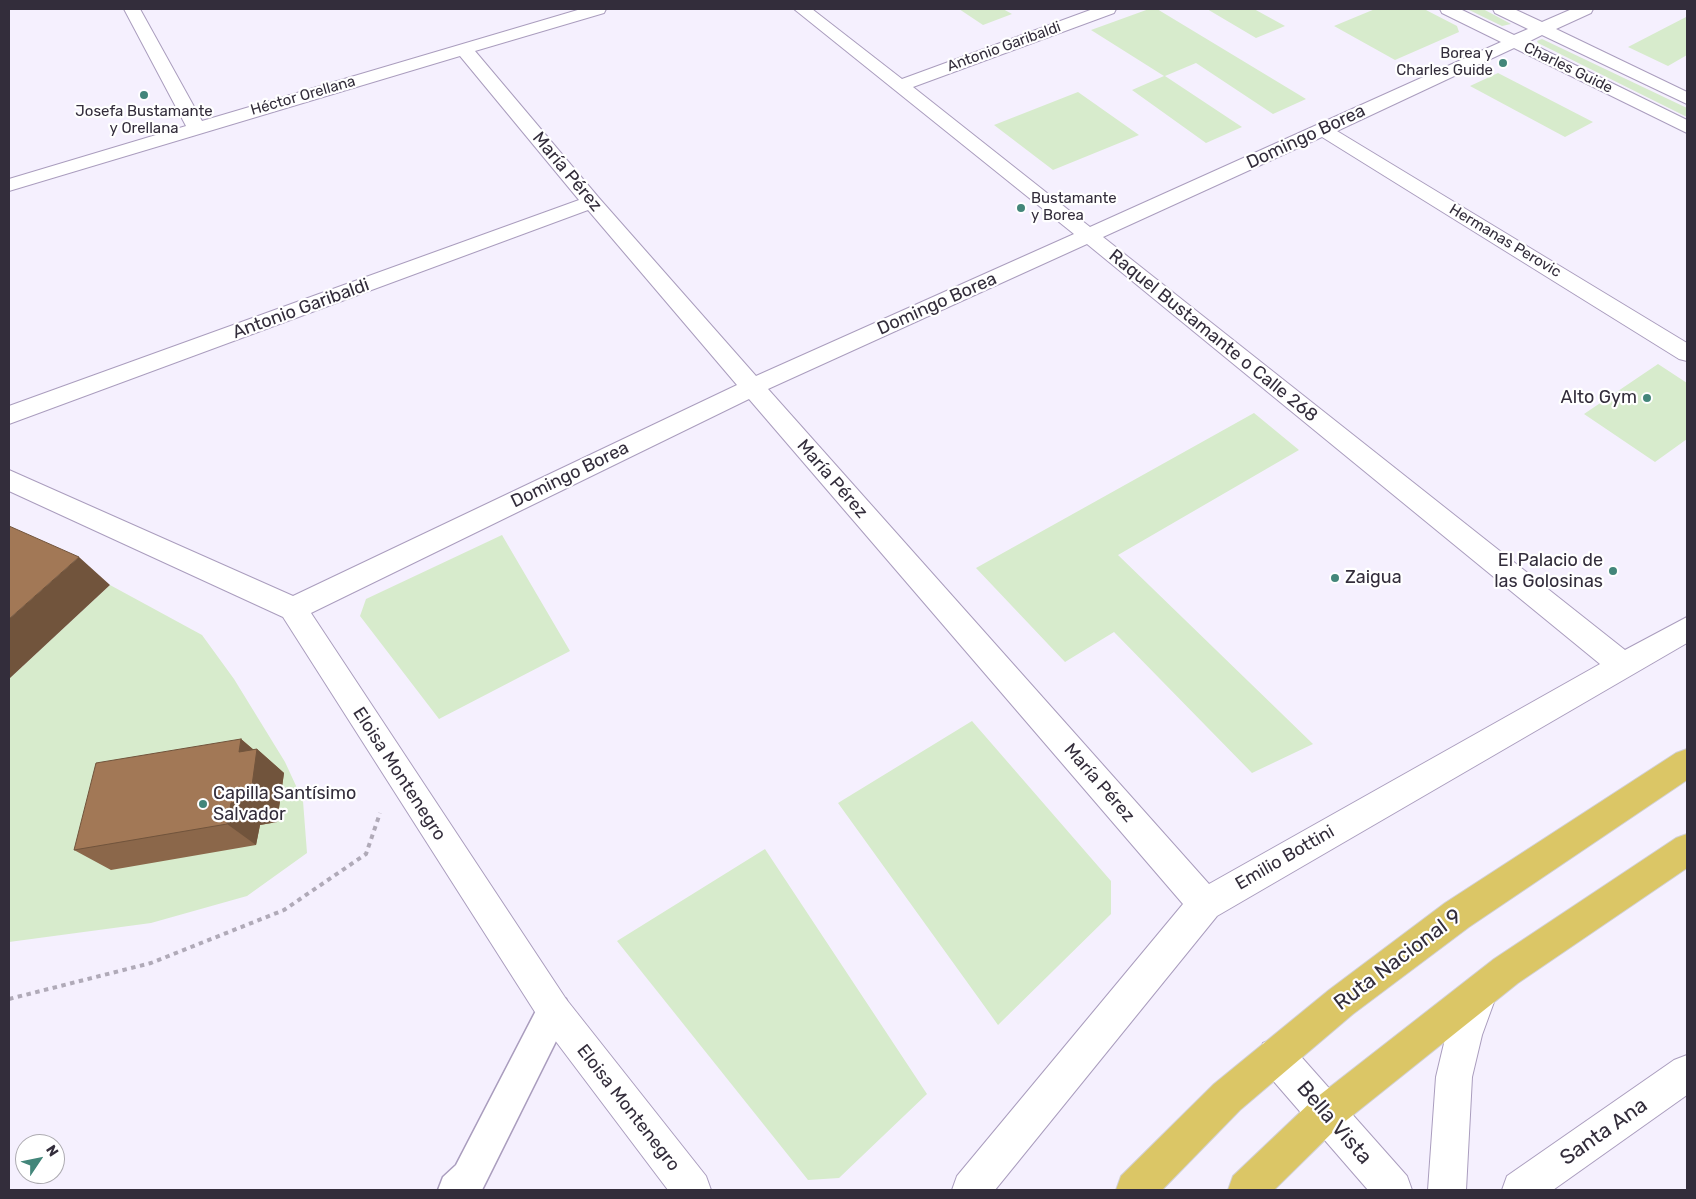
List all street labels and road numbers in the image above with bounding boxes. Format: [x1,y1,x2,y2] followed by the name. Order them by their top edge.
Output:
[945,18,1063,76] street label: Antonio Garibaldi
[1521,39,1615,97] street label: Charles Guide
[248,72,358,120] street label: Héctor Orellana
[1243,100,1369,174] street label: Domingo Borea
[527,128,607,216] street label: María Pérez
[1446,201,1564,281] street label: Hermanas Perovic
[1104,245,1322,427] street label: Raquel Bustamante o Calle 268
[874,268,1000,340] street label: Domingo Borea
[230,274,372,344] street label: Antonio Garibaldi
[792,435,872,523] street label: María Pérez
[508,437,632,513] street label: Domingo Borea
[348,703,450,845] street label: Eloisa Montenegro
[1059,739,1139,827] street label: María Pérez
[1232,821,1338,895] street label: Emilio Bottini
[1329,904,1467,1016] street label: Ruta Nacional 9
[572,1040,684,1176] street label: Eloisa Montenegro
[1291,1076,1377,1170] street label: Bella Vista
[1556,1093,1652,1171] street label: Santa Ana

